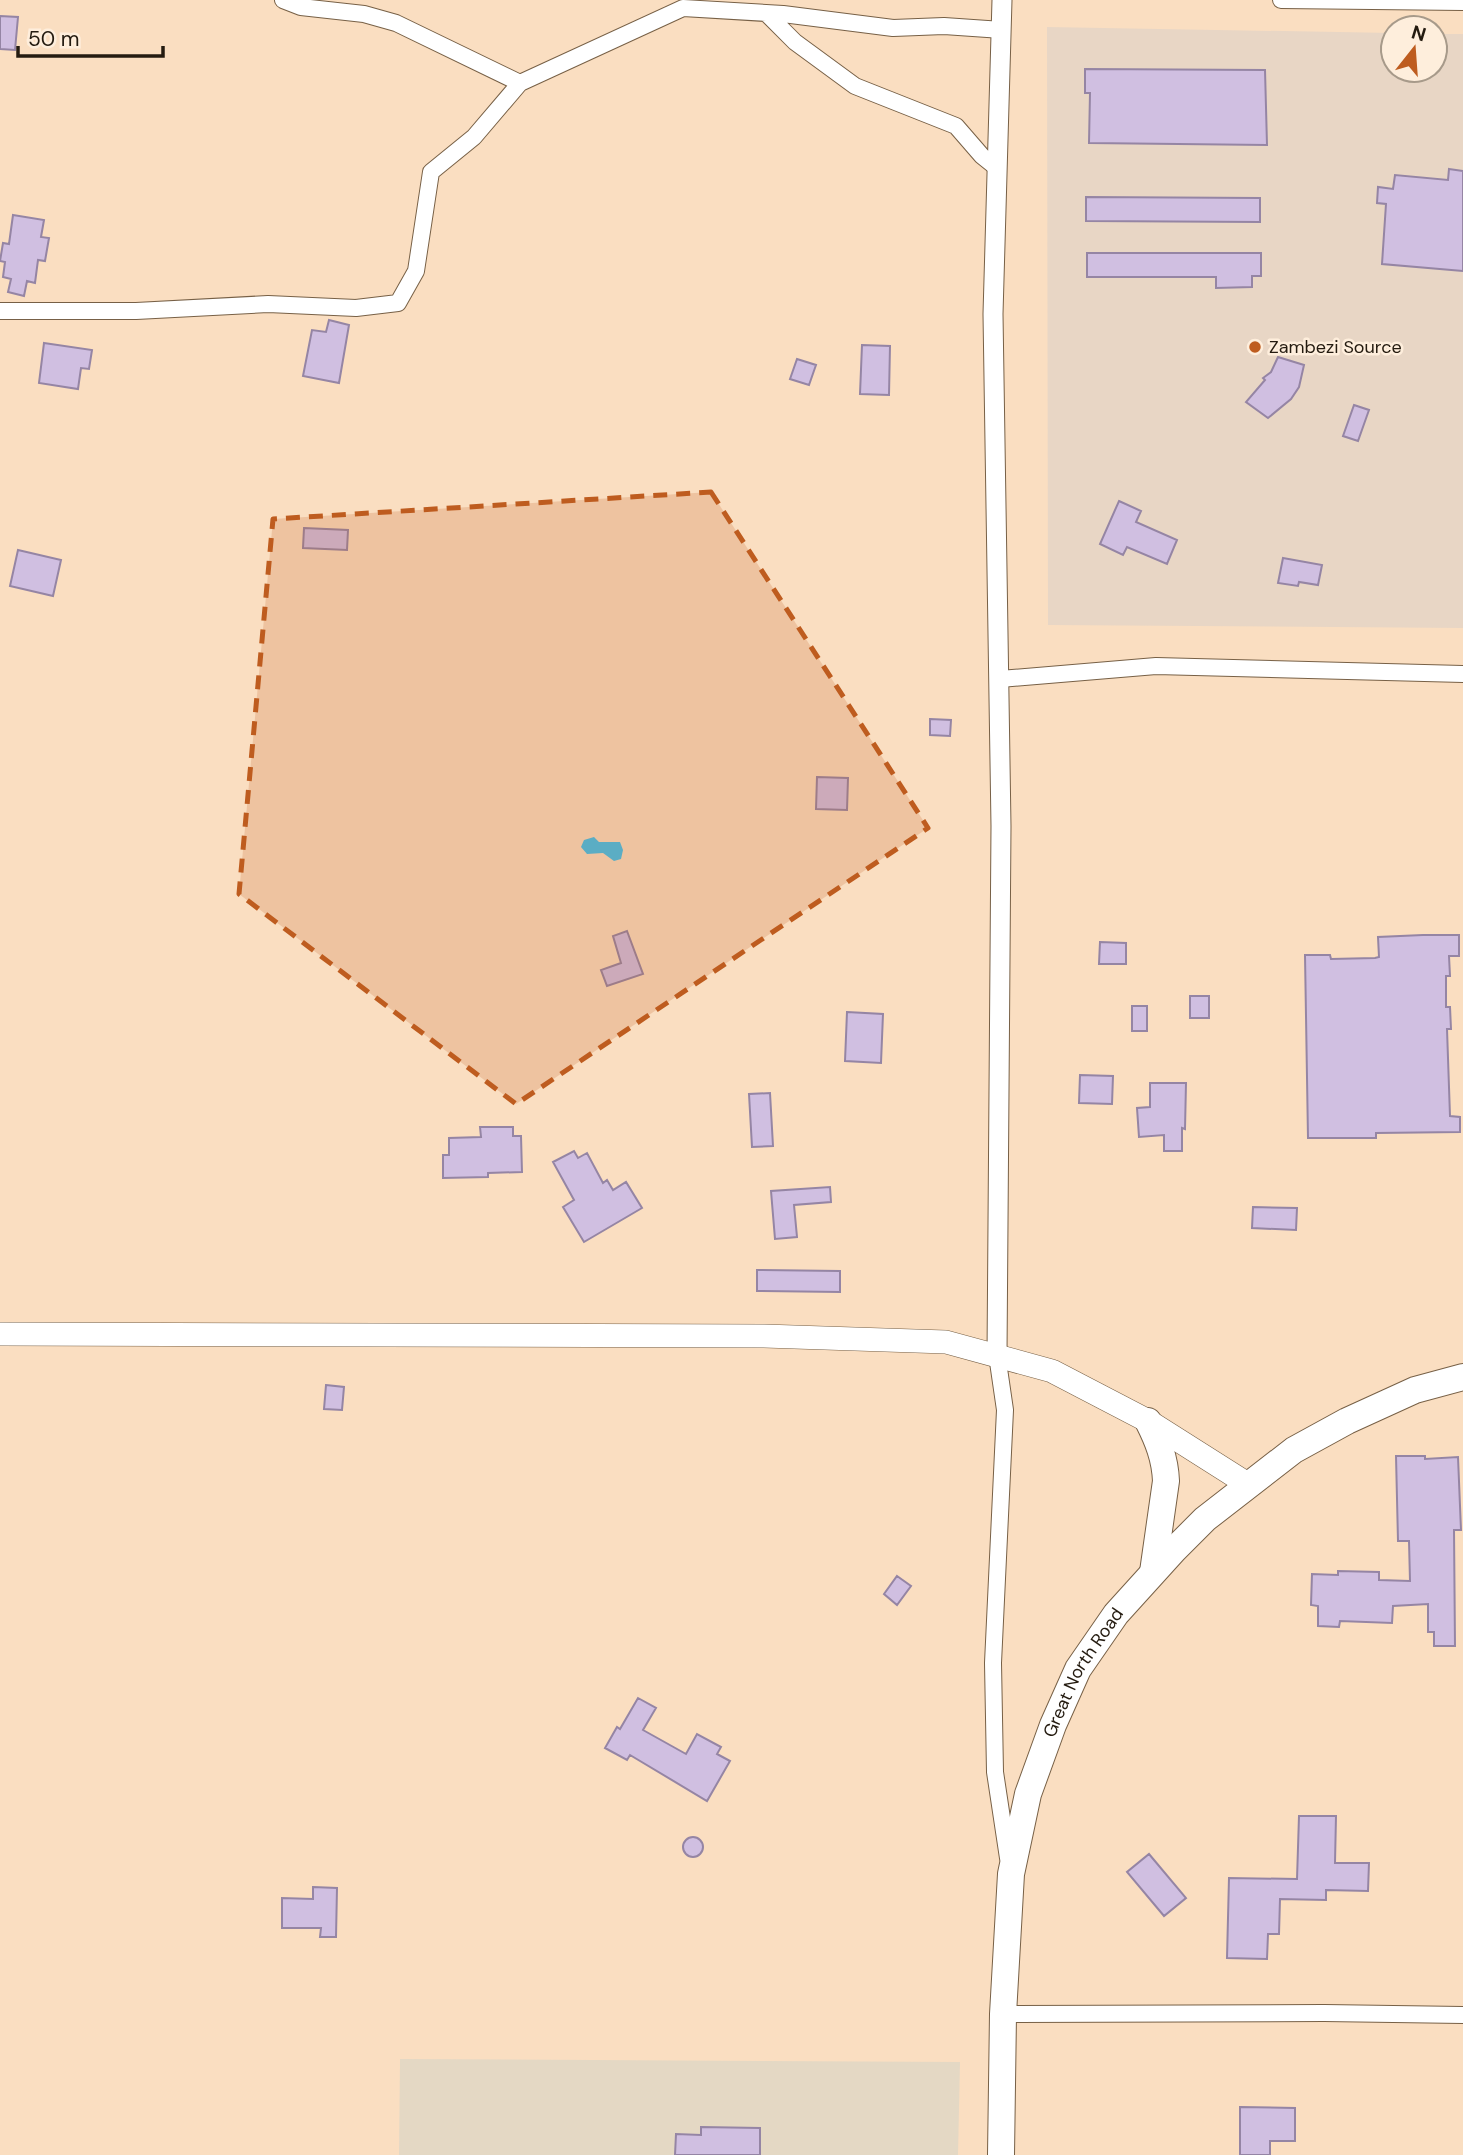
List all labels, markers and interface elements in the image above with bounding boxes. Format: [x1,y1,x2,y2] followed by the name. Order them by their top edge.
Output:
[18,14,163,58] scale bar
[1379,14,1449,84] north arrow
[1409,19,1429,47] text: N
[28,25,79,53] text: 50 m
[1269,335,1402,359] place label: Zambezi Source
[1247,339,1263,355] marker: Zambezi Source
[1038,1603,1129,1741] street label: Great North Road

